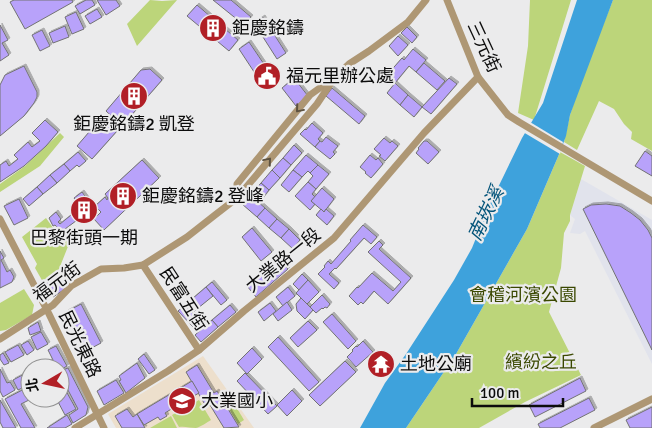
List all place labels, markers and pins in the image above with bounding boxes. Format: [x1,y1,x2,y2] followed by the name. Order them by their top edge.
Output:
[198,13,228,43] building icon: 鉅慶銘鑄
[232,17,304,39] place label: 鉅慶銘鑄
[252,61,282,91] public building icon: 福元里辦公處
[286,65,394,87] place label: 福元里辦公處
[119,81,149,111] building icon: 鉅慶銘鑄2 凱登
[73,113,195,135] place label: 鉅慶銘鑄2 凱登
[108,181,138,211] building icon: 鉅慶銘鑄2 登峰
[142,185,264,207] place label: 鉅慶銘鑄2 登峰
[69,195,99,225] building icon: 巴黎街頭一期
[30,227,138,249] place label: 巴黎街頭一期
[366,349,396,379] temple icon: 土地公廟
[400,353,472,375] place label: 土地公廟
[167,386,197,416] school or university icon: 大業國小
[201,390,273,412] place label: 大業國小

